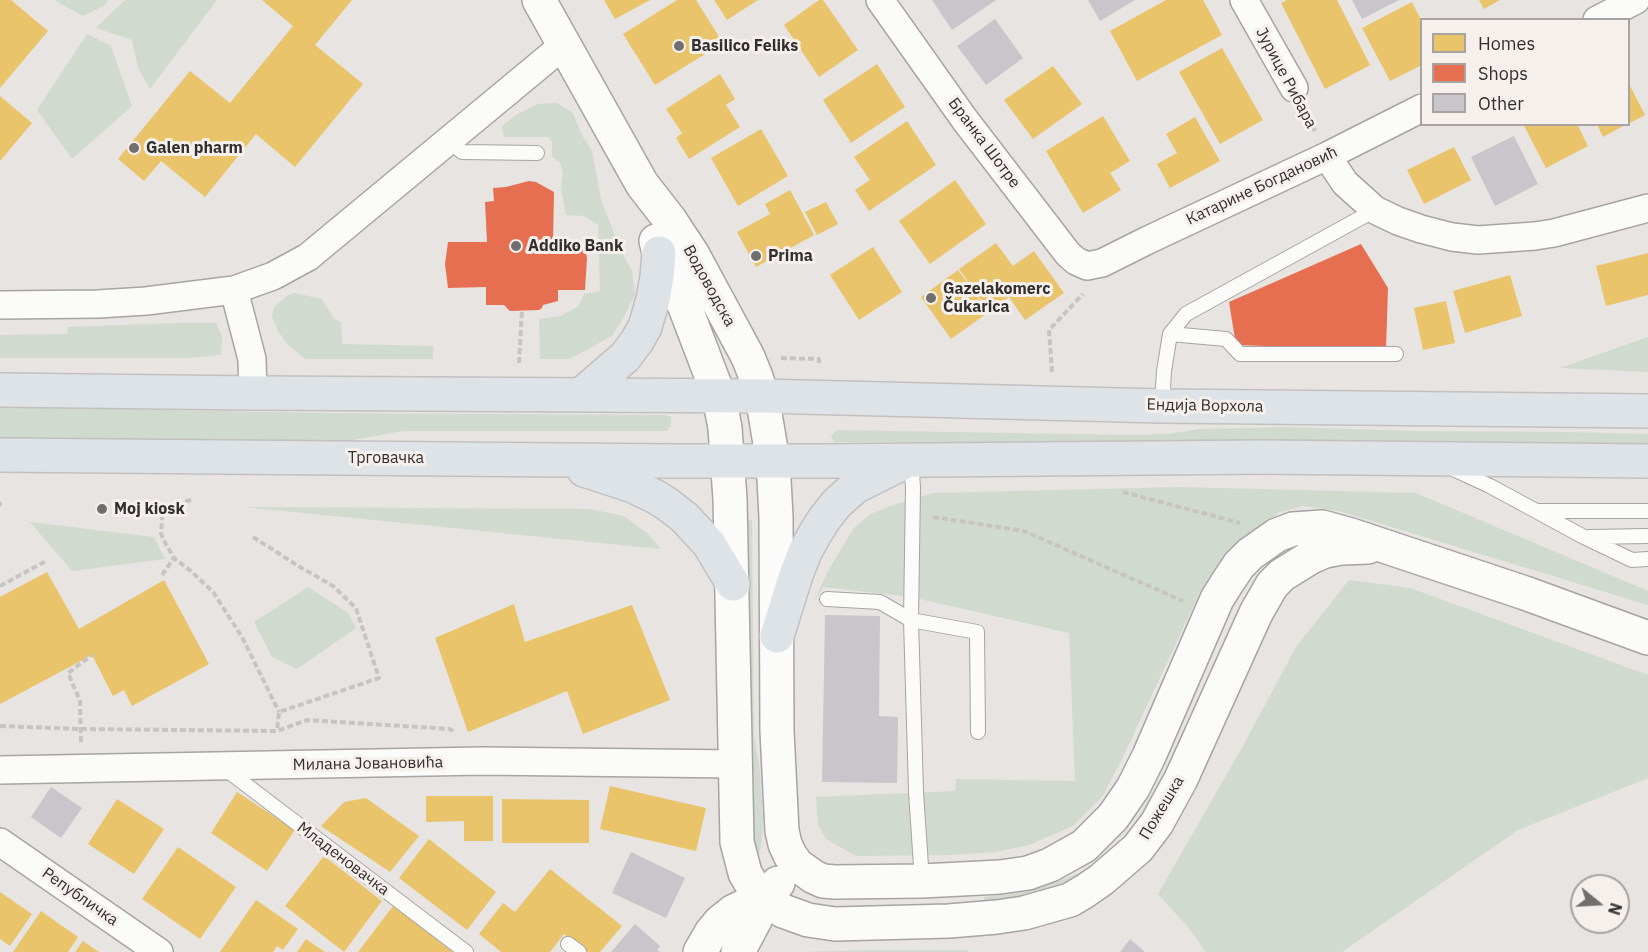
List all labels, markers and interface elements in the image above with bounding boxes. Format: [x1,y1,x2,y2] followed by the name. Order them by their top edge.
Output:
[1420,18,1630,126] legend
[1251,24,1321,132] street label: Јурице Рибара
[1478,32,1535,55] text: Homes
[691,36,798,56] place label: Basilico Feliks
[672,39,686,53] marker: Basilico Feliks
[1478,62,1528,85] text: Shops
[1478,92,1524,115] text: Other
[944,94,1024,192] street label: Бранка Шотре
[146,138,243,158] place label: Galen pharm
[127,141,141,155] marker: Galen pharm
[1183,142,1341,230] street label: Катарине Богдановић
[528,236,623,256] place label: Addiko Bank
[509,239,523,253] marker: Addiko Bank
[679,242,739,330] street label: Водоводска
[768,246,813,266] place label: Prima
[749,249,763,263] marker: Prima
[943,279,1050,317] place label: Gazelakomerc Čukarica
[924,291,938,305] marker: Gazelakomerc Čukarica
[1146,395,1264,417] street label: Ендија Ворхола
[348,448,424,468] street label: Трговачка
[114,499,185,519] place label: Moj kiosk
[95,502,109,516] marker: Moj kiosk
[293,753,443,775] street label: Милана Јовановића
[1136,773,1188,843] street label: Пожешка
[293,818,393,900] street label: Младеновачка
[38,864,122,930] street label: Републичка
[1570,874,1630,934] north arrow
[1604,900,1627,918] text: N

